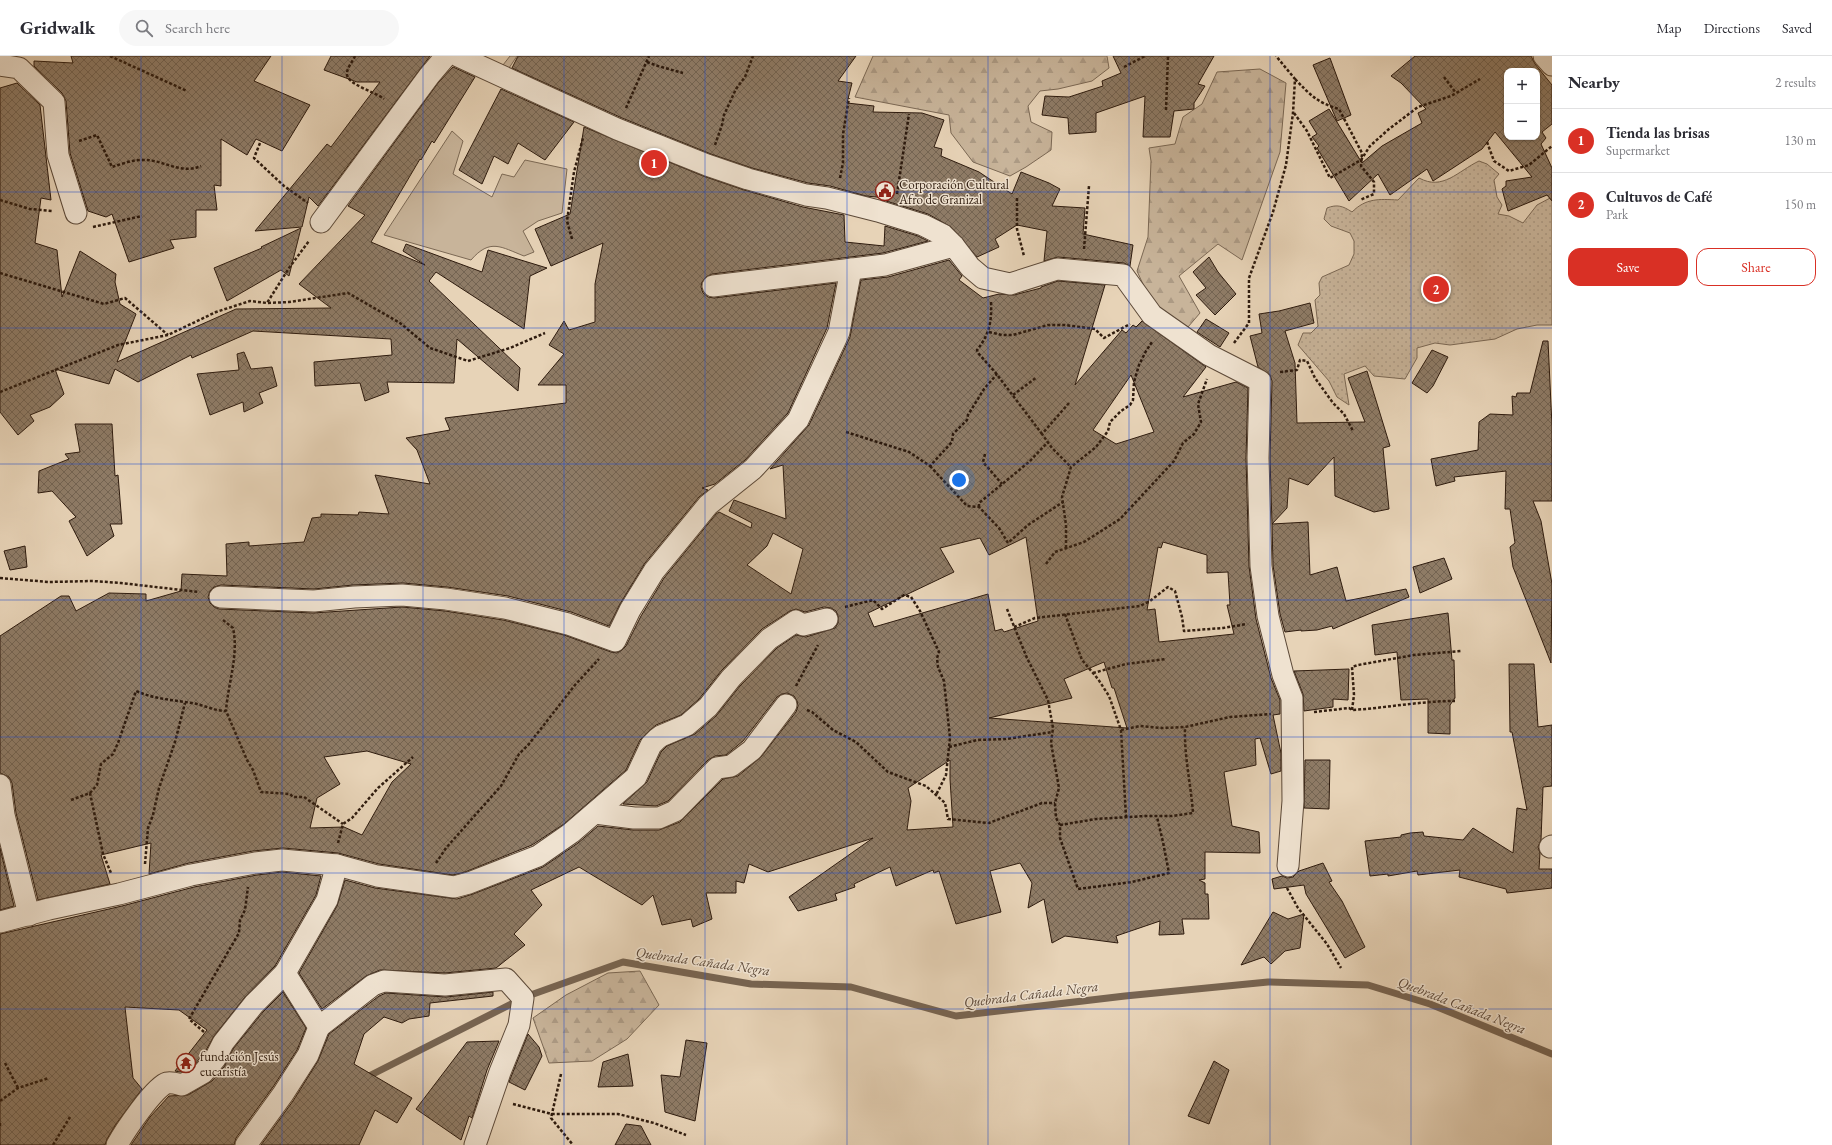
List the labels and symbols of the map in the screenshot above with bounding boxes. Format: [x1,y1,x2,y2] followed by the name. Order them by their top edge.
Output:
[641,148,667,178] pin: 1
[898,176,1009,208] place label: Corporación Cultural Afro de Granizal
[874,180,896,202] public building icon: Corporación Cultural Afro de Granizal
[1423,274,1449,304] pin: 2
[949,470,969,490] your location
[635,943,771,979] water label: Quebrada Cañada Negra
[1396,972,1529,1038] water label: Quebrada Cañada Negra
[963,977,1099,1011] water label: Quebrada Cañada Negra
[200,1048,279,1080] place label: fundación Jesús eucaristía
[175,1052,197,1074] temple icon: fundación Jesús eucaristía

